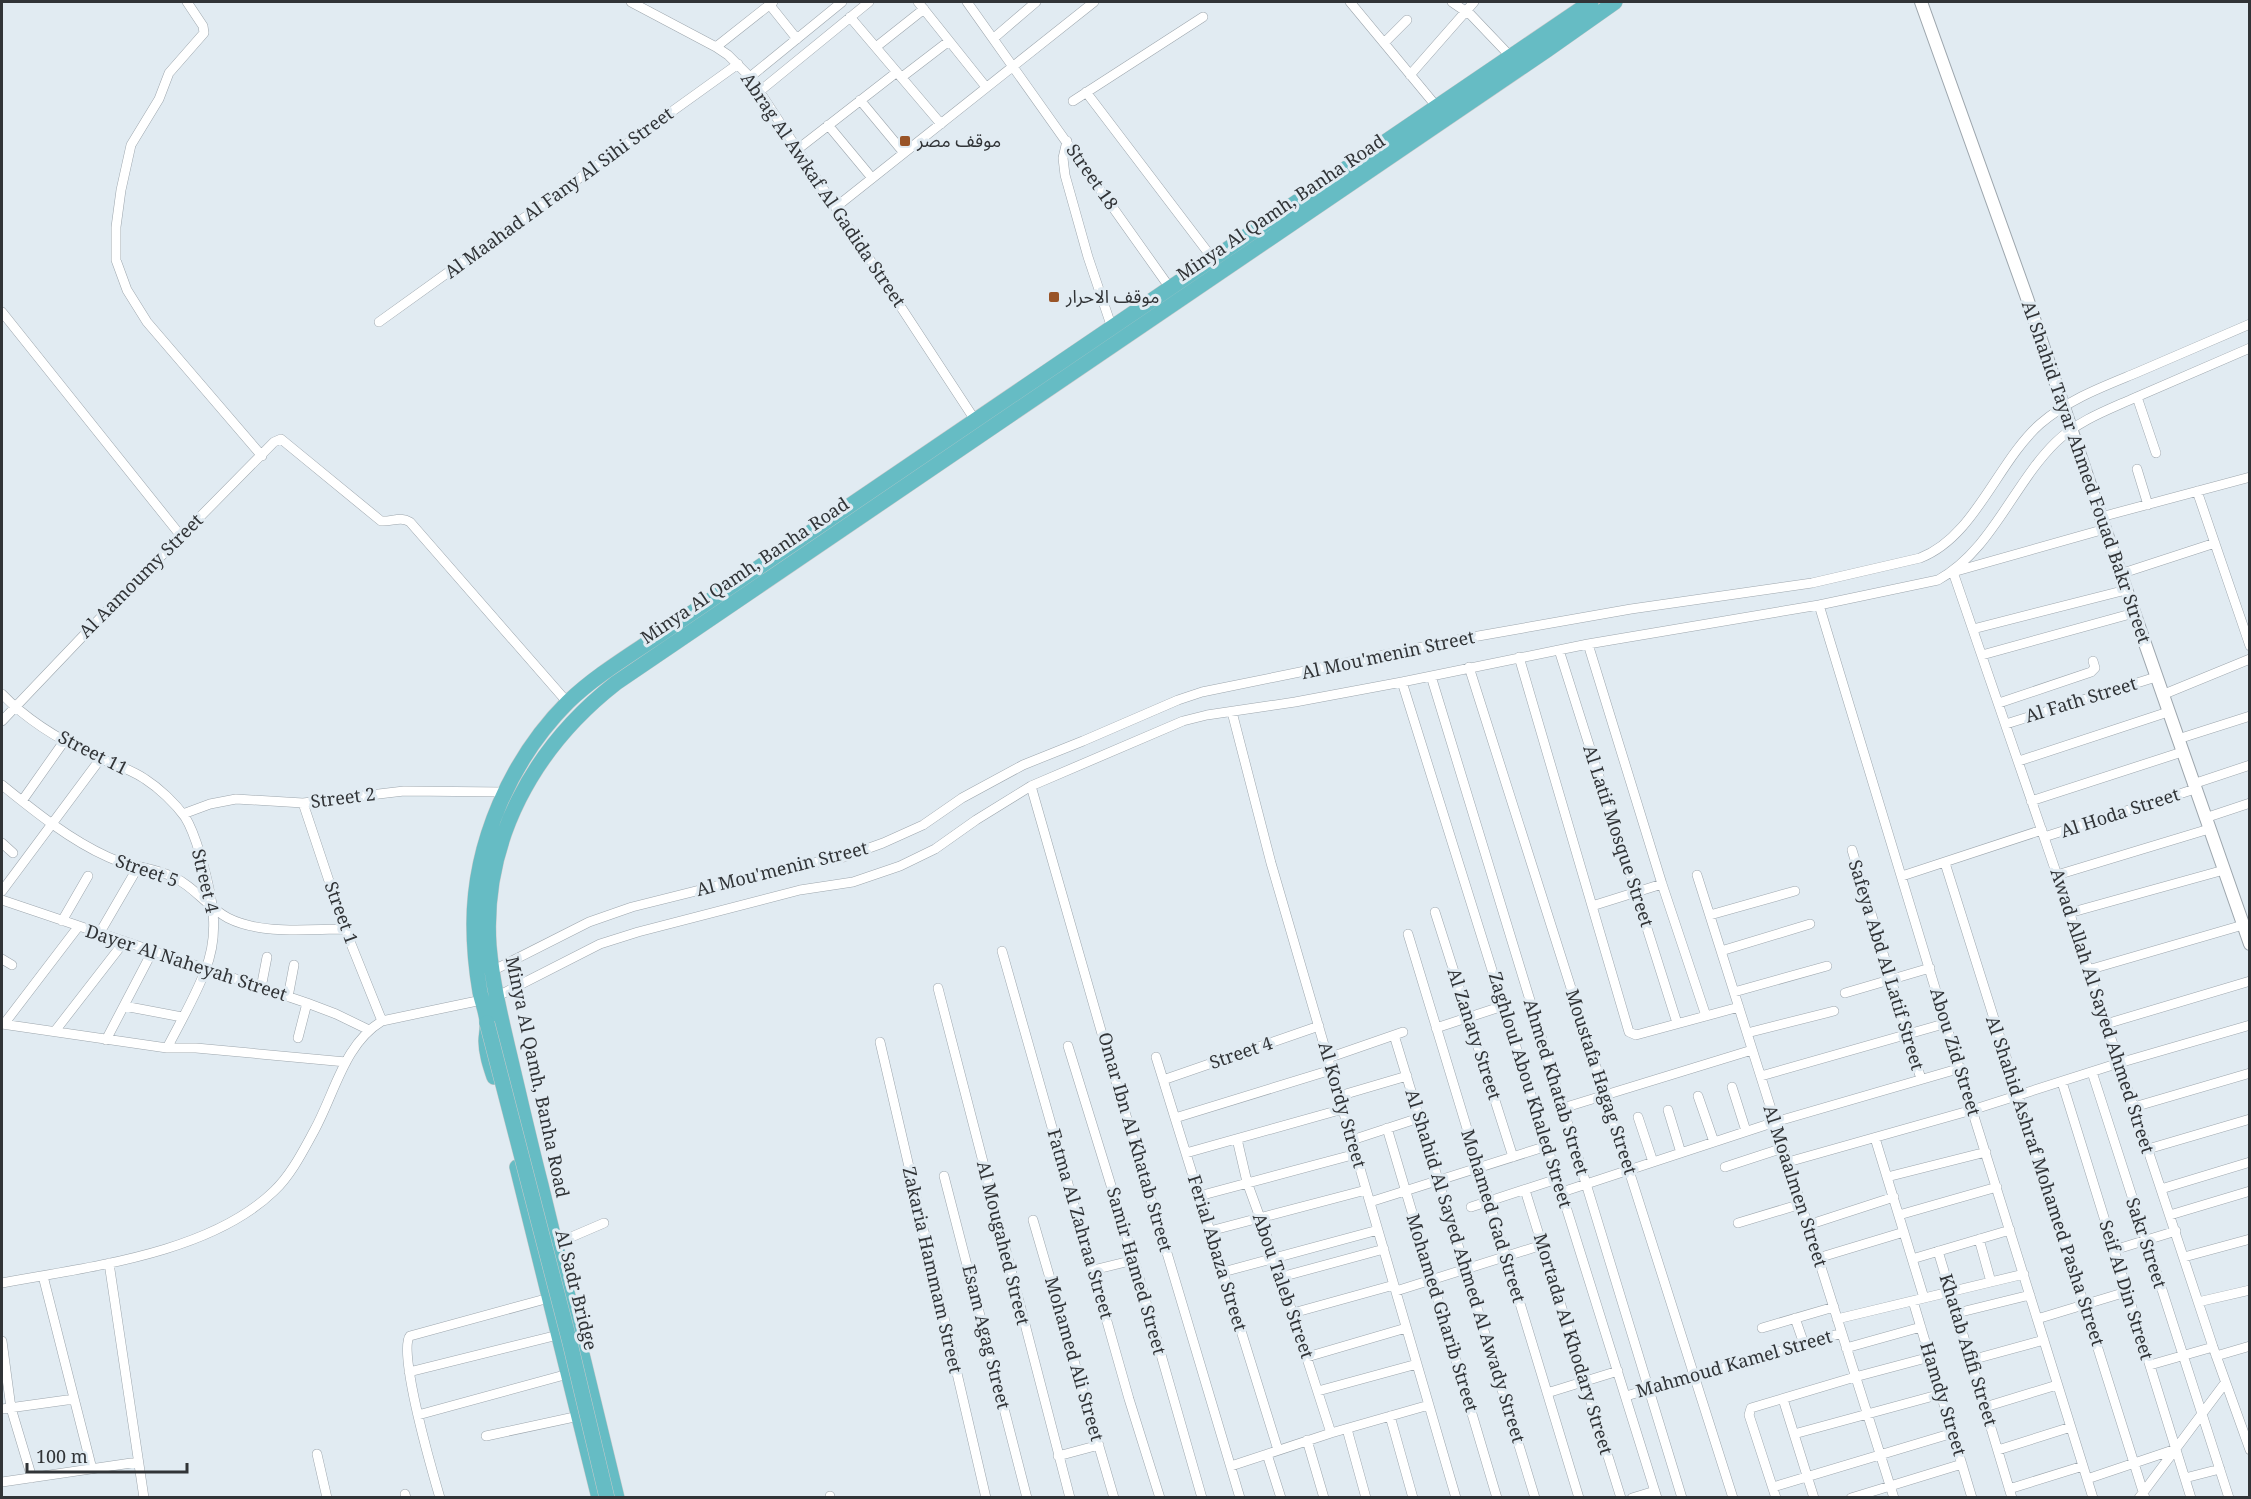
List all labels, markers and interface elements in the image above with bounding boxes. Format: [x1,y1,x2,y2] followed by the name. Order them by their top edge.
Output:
[736,68,911,311] street label: Abrag Al Awkaf Al Gadida Street
[439,101,678,283] street label: Al Maahad Al Fany Al Sihi Street
[916,128,1001,152] place label: موقف مصر
[1172,128,1389,286] street label: Minya Al Qamh, Banha Road
[898,134,912,148] marker: موقف مصر
[1061,139,1124,214] street label: Street 18
[1065,284,1159,308] place label: موقف الاحرار
[1047,290,1061,304] marker: موقف الاحرار
[2017,297,2157,646] street label: Al Shahid Tayar Ahmed Fouad Bakr Street
[636,491,853,649] street label: Minya Al Qamh, Banha Road
[73,508,208,643] street label: Al Aamoumy Street
[1299,624,1476,684] street label: Al Mou'menin Street
[2022,671,2140,727] street label: Al Fath Street
[55,724,132,780] street label: Street 11
[1578,742,1660,930] street label: Al Latif Mosque Street
[309,781,377,813] street label: Street 2
[2057,782,2182,843] street label: Al Hoda Street
[693,835,870,901] street label: Al Mou'menin Street
[187,846,225,915] street label: Street 4
[113,848,182,892] street label: Street 5
[1844,857,1930,1073] street label: Safeya Abd Al Latif Street
[2045,865,2160,1156] street label: Awad Allah Al Sayed Ahmed Street
[320,878,364,947] street label: Street 1
[83,918,290,1006] street label: Dayer Al Naheyah Street
[501,954,575,1200] street label: Minya Al Qamh, Banha Road
[1442,965,1508,1102] street label: Al Zanaty Street
[1484,969,1578,1210] street label: Zaghloul Abou Khaled Street
[1925,985,1987,1119] street label: Abou Zid Street
[1561,986,1643,1177] street label: Moustafa Hagag Street
[1519,996,1595,1178] street label: Ahmed Khatab Street
[1981,1013,2111,1349] street label: Al Shahid Ashraf Mohamed Pasha Street
[1093,1029,1179,1254] street label: Omar Ibn Al Khatab Street
[1206,1030,1275,1074] street label: Street 4
[1313,1039,1372,1171] street label: Al Kordy Street
[1401,1086,1531,1445] street label: Al Shahid Al Sayed Ahmed Al Awady Street
[1758,1102,1834,1270] street label: Al Moaalmen Street
[1042,1126,1120,1322] street label: Fatma Al Zahraa Street
[1456,1126,1532,1305] street label: Mohamed Gad Street
[972,1158,1036,1327] street label: Al Mougahed Street
[898,1164,968,1375] street label: Zakaria Hammam Street
[1183,1172,1253,1334] street label: Ferial Abaza Street
[1102,1184,1172,1357] street label: Samir Hamed Street
[2121,1194,2173,1291] street label: Sakr Street
[1248,1210,1320,1361] street label: Abou Taleb Street
[1401,1211,1485,1415] street label: Mohamed Gharib Street
[2094,1217,2160,1362] street label: Seif Al Din Street
[550,1227,604,1353] street label: Al Sadr Bridge
[1529,1230,1619,1457] street label: Mortada Al Khodary Street
[957,1262,1017,1411] street label: Esam Agag Street
[1934,1271,2004,1429] street label: Khatab Afifi Street
[1040,1274,1110,1444] street label: Mohamed Ali Street
[1633,1324,1835,1403] street label: Mahmoud Kamel Street
[1915,1339,1973,1458] street label: Hamdy Street
[27,1436,188,1474] scale bar
[36,1444,88,1468] text: 100 m

